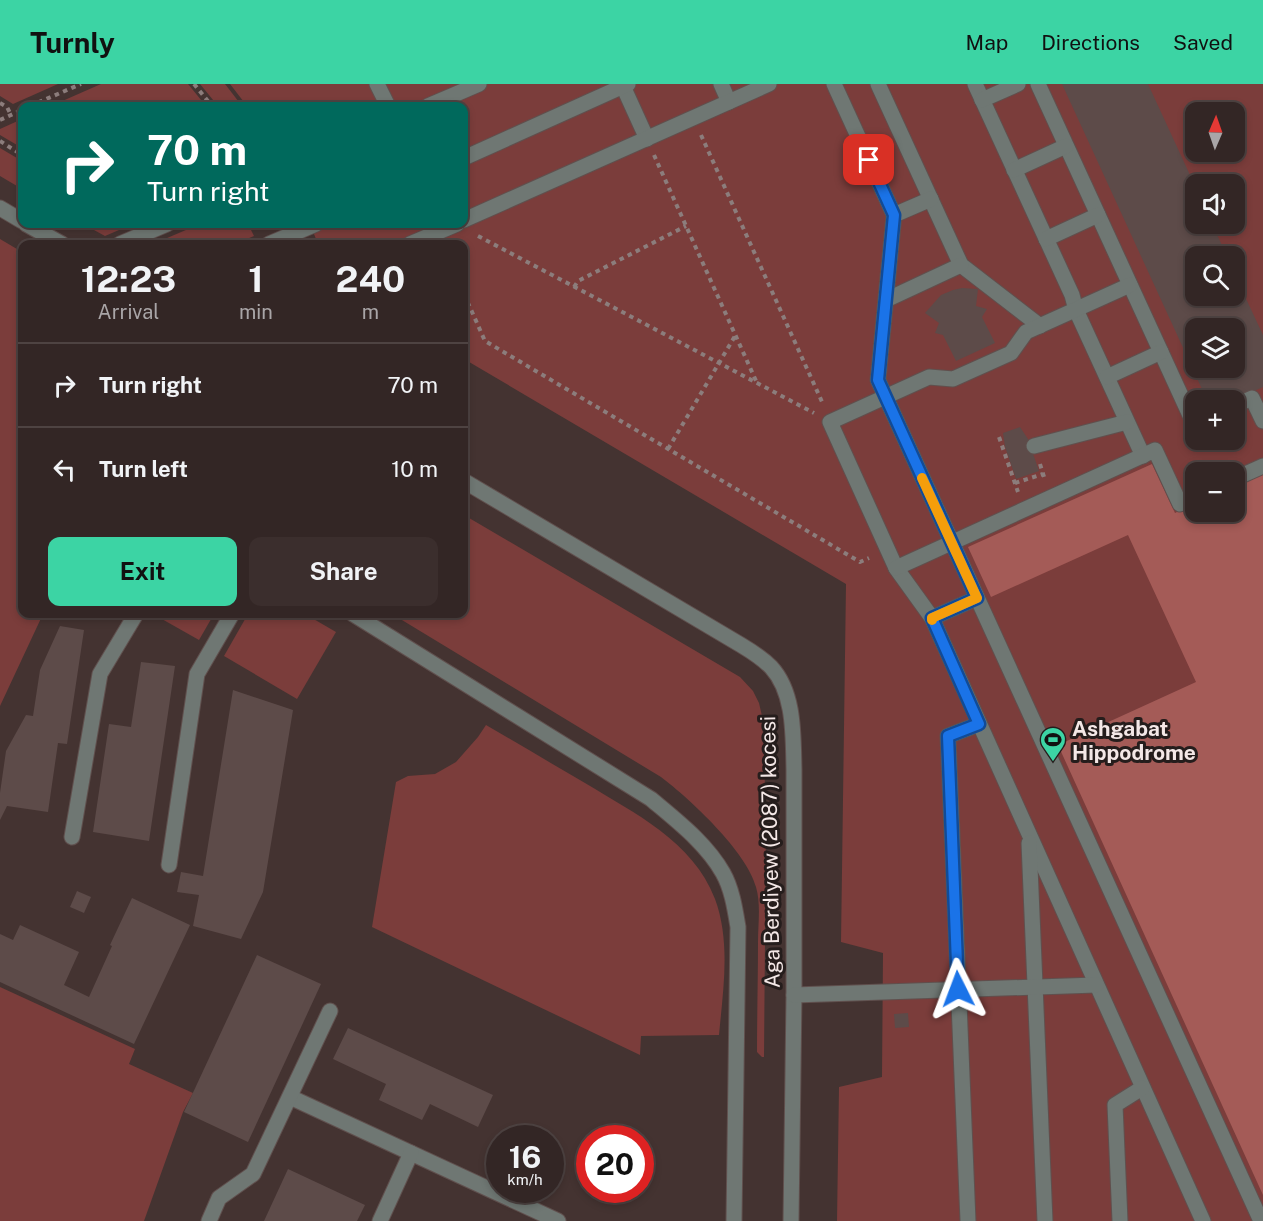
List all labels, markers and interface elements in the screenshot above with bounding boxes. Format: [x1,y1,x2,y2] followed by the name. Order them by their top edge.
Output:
[30,26,115,59] text: Turnly
[966,30,1008,55] text: Map
[1041,30,1140,55] text: Directions
[1173,30,1233,55] text: Saved
[1185,102,1245,162] north arrow
[1185,102,1245,522] map controls
[147,125,247,174] text: 70 m
[48,126,126,204] icon: right
[843,134,894,185] pin
[852,143,885,176] icon: arrive
[1185,174,1245,234] button: sound
[147,175,270,207] text: Turn right
[1185,246,1245,306] button: search
[81,258,176,300] text: 12:23
[248,258,264,300] text: 1
[336,258,405,300] text: 240
[98,300,159,324] text: Arrival
[239,300,273,324] text: min
[362,300,379,324] text: m
[1185,318,1245,378] button: layers
[48,369,81,402] icon: right
[99,372,202,398] text: Turn right
[387,372,438,398] text: 70 m
[1185,390,1245,450] button: +
[48,453,81,486] icon: left
[99,456,188,482] text: Turn left
[391,456,438,482] text: 10 m
[1185,462,1245,522] button: −
[48,537,237,606] button: Exit
[249,537,438,606] button: Share
[755,716,785,988] street label: Aga Berdiyew (2087) kocesi
[1072,716,1196,765] place label: Ashgabat Hippodrome
[1038,725,1068,763] sports icon: Ashgabat Hippodrome
[926,957,990,1021] position arrow
[576,1125,654,1203] speed limit sign: 20
[509,1139,541,1175] text: 16
[507,1171,543,1188] text: km/h

